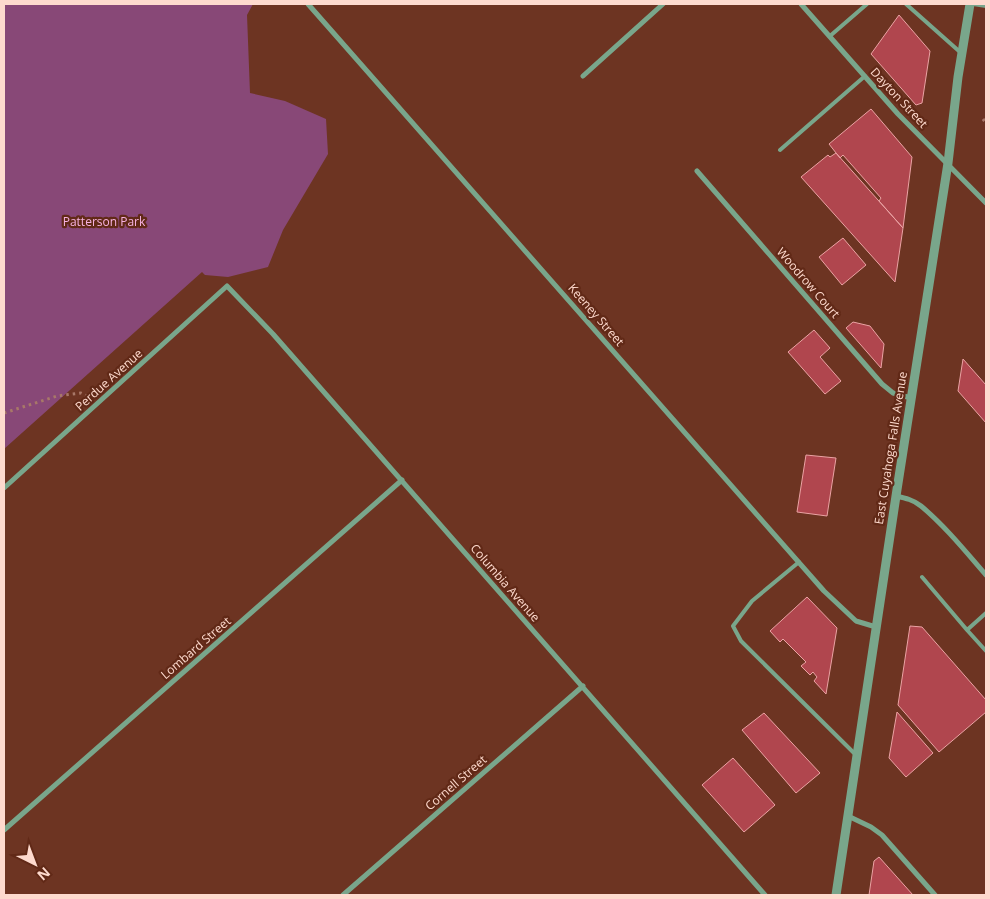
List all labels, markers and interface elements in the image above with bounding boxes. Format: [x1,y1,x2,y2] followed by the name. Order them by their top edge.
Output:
[867,64,932,132] street label: Dayton Street
[63,213,146,230] park label: Patterson Park
[773,244,844,322] street label: Woodrow Court
[565,280,628,350] street label: Keeney Street
[71,345,146,414] street label: Perdue Avenue
[870,370,911,526] street label: East Cuyahoga Falls Avenue
[467,540,544,626] street label: Columbia Avenue
[157,613,234,683] street label: Lombard Street
[421,751,490,814] street label: Cornell Street
[10,839,60,889] north arrow
[33,863,55,885] text: N

